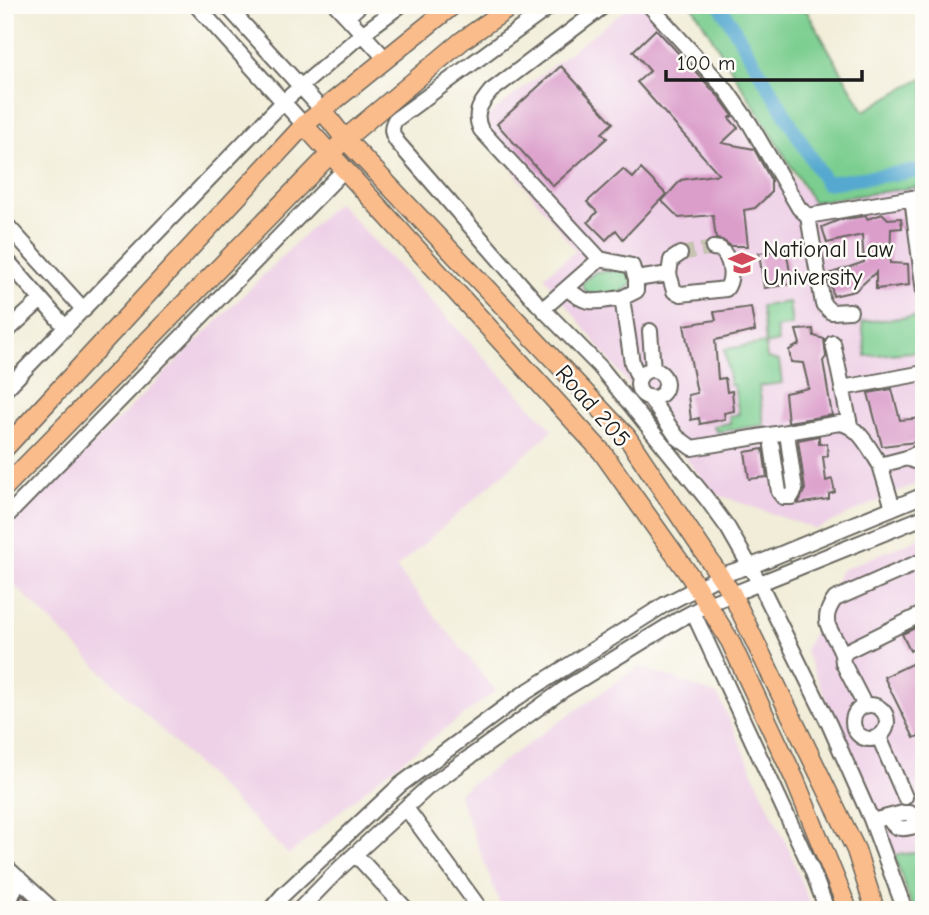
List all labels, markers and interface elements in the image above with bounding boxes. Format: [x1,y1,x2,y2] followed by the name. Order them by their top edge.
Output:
[666,38,862,82] scale bar
[677,51,735,75] text: 100 m
[763,235,894,291] place label: National Law University
[727,248,757,278] school or university icon: National Law University
[550,359,636,453] street label: Road 205

